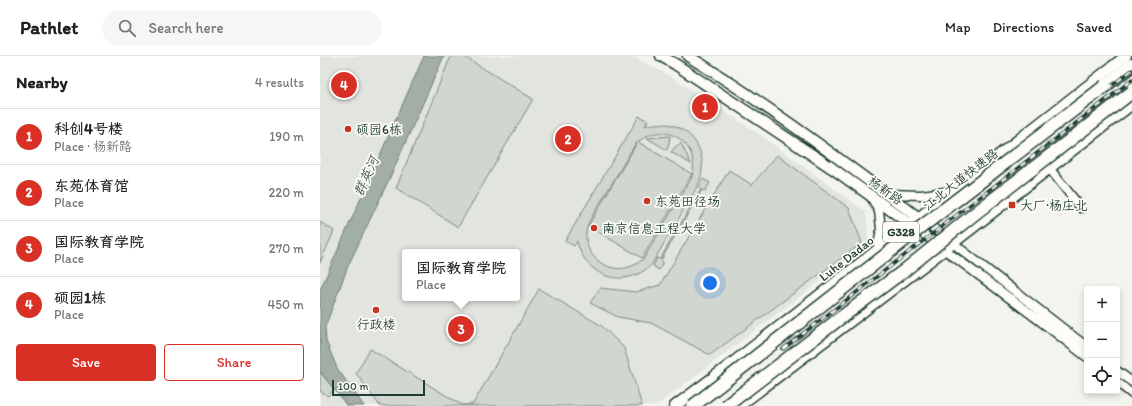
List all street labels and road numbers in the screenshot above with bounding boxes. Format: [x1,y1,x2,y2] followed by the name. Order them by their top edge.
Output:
[920,145,1001,213] street label: 江北大道快速路
[866,173,906,208] street label: 杨新路
[883,222,919,242] road number: G328
[816,232,877,284] street label: Luhe Dadao

